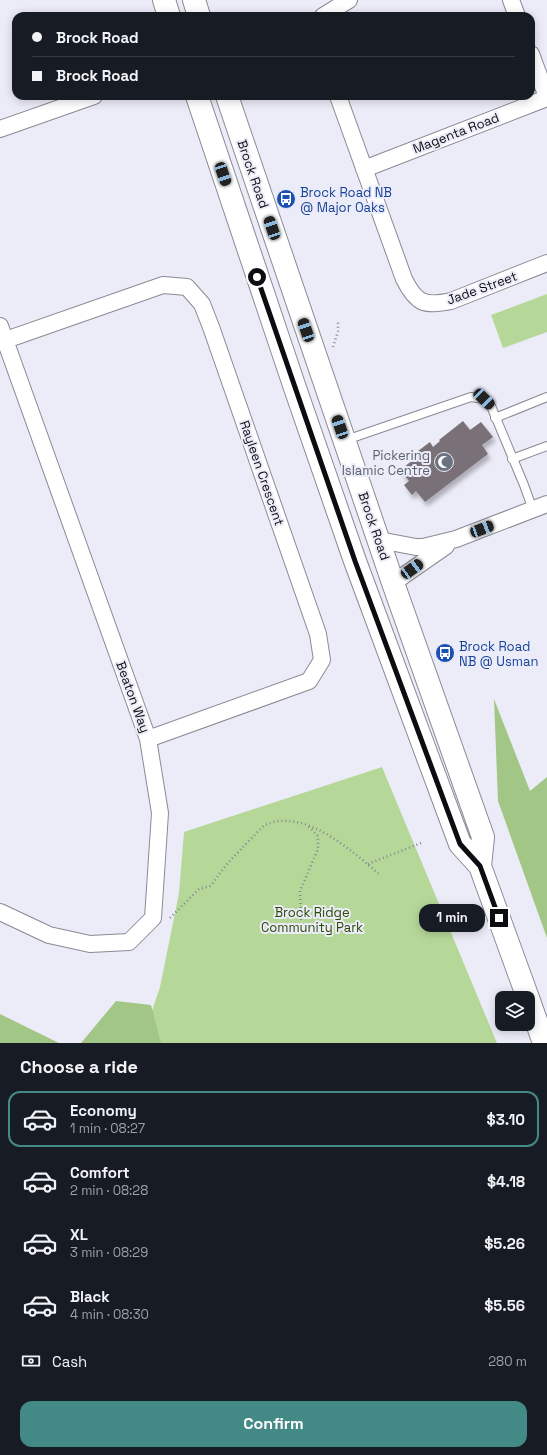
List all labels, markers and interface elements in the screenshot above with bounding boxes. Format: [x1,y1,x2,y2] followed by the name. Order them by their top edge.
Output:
[56,28,139,47] text: Brock Road
[56,66,139,85] text: Brock Road
[410,109,502,157] street label: Magenta Road
[233,138,273,210] street label: Brock Road
[213,161,233,187] car
[300,184,392,216] place label: Brock Road NB @ Major Oaks
[275,188,297,210] bus stop icon: Brock Road NB @ Major Oaks
[262,215,282,241] car
[444,267,520,309] street label: Jade Street
[248,268,266,286] route start
[296,317,316,343] car
[471,386,497,412] car
[330,414,350,440] car
[236,418,288,528] street label: Rayleen Crescent
[342,447,430,479] place label: Pickering Islamic Centre
[433,451,455,473] mosque icon: Pickering Islamic Centre
[354,490,394,562] street label: Brock Road
[469,519,495,539] car
[399,557,425,581] car
[459,638,538,670] place label: Brock Road NB @ Usman
[434,642,456,664] bus stop icon: Brock Road NB @ Usman
[112,659,154,735] street label: Beaton Way
[261,904,363,936] park label: Brock Ridge Community Park
[419,904,485,932] callout: 1 min
[436,909,468,926] text: 1 min
[490,909,508,927] route end
[495,991,535,1031] map controls
[495,991,535,1031] button: layers
[20,1055,138,1078] text: Choose a ride
[22,1101,58,1137] icon: car
[70,1101,137,1120] text: Economy
[487,1110,525,1129] text: $3.10
[70,1120,145,1137] text: 1 min · 08:27
[22,1163,58,1199] icon: car
[70,1163,130,1182] text: Comfort
[487,1172,525,1191] text: $4.18
[70,1182,148,1199] text: 2 min · 08:28
[22,1225,58,1261] icon: car
[70,1225,88,1244] text: XL
[484,1234,525,1253] text: $5.26
[70,1244,148,1261] text: 3 min · 08:29
[22,1287,58,1323] icon: car
[70,1287,110,1306] text: Black
[484,1296,525,1315] text: $5.56
[70,1306,149,1323] text: 4 min · 08:30
[20,1350,42,1372] icon: cash
[52,1352,87,1371] text: Cash
[488,1353,527,1370] text: 280 m
[20,1401,527,1447] button: Confirm

